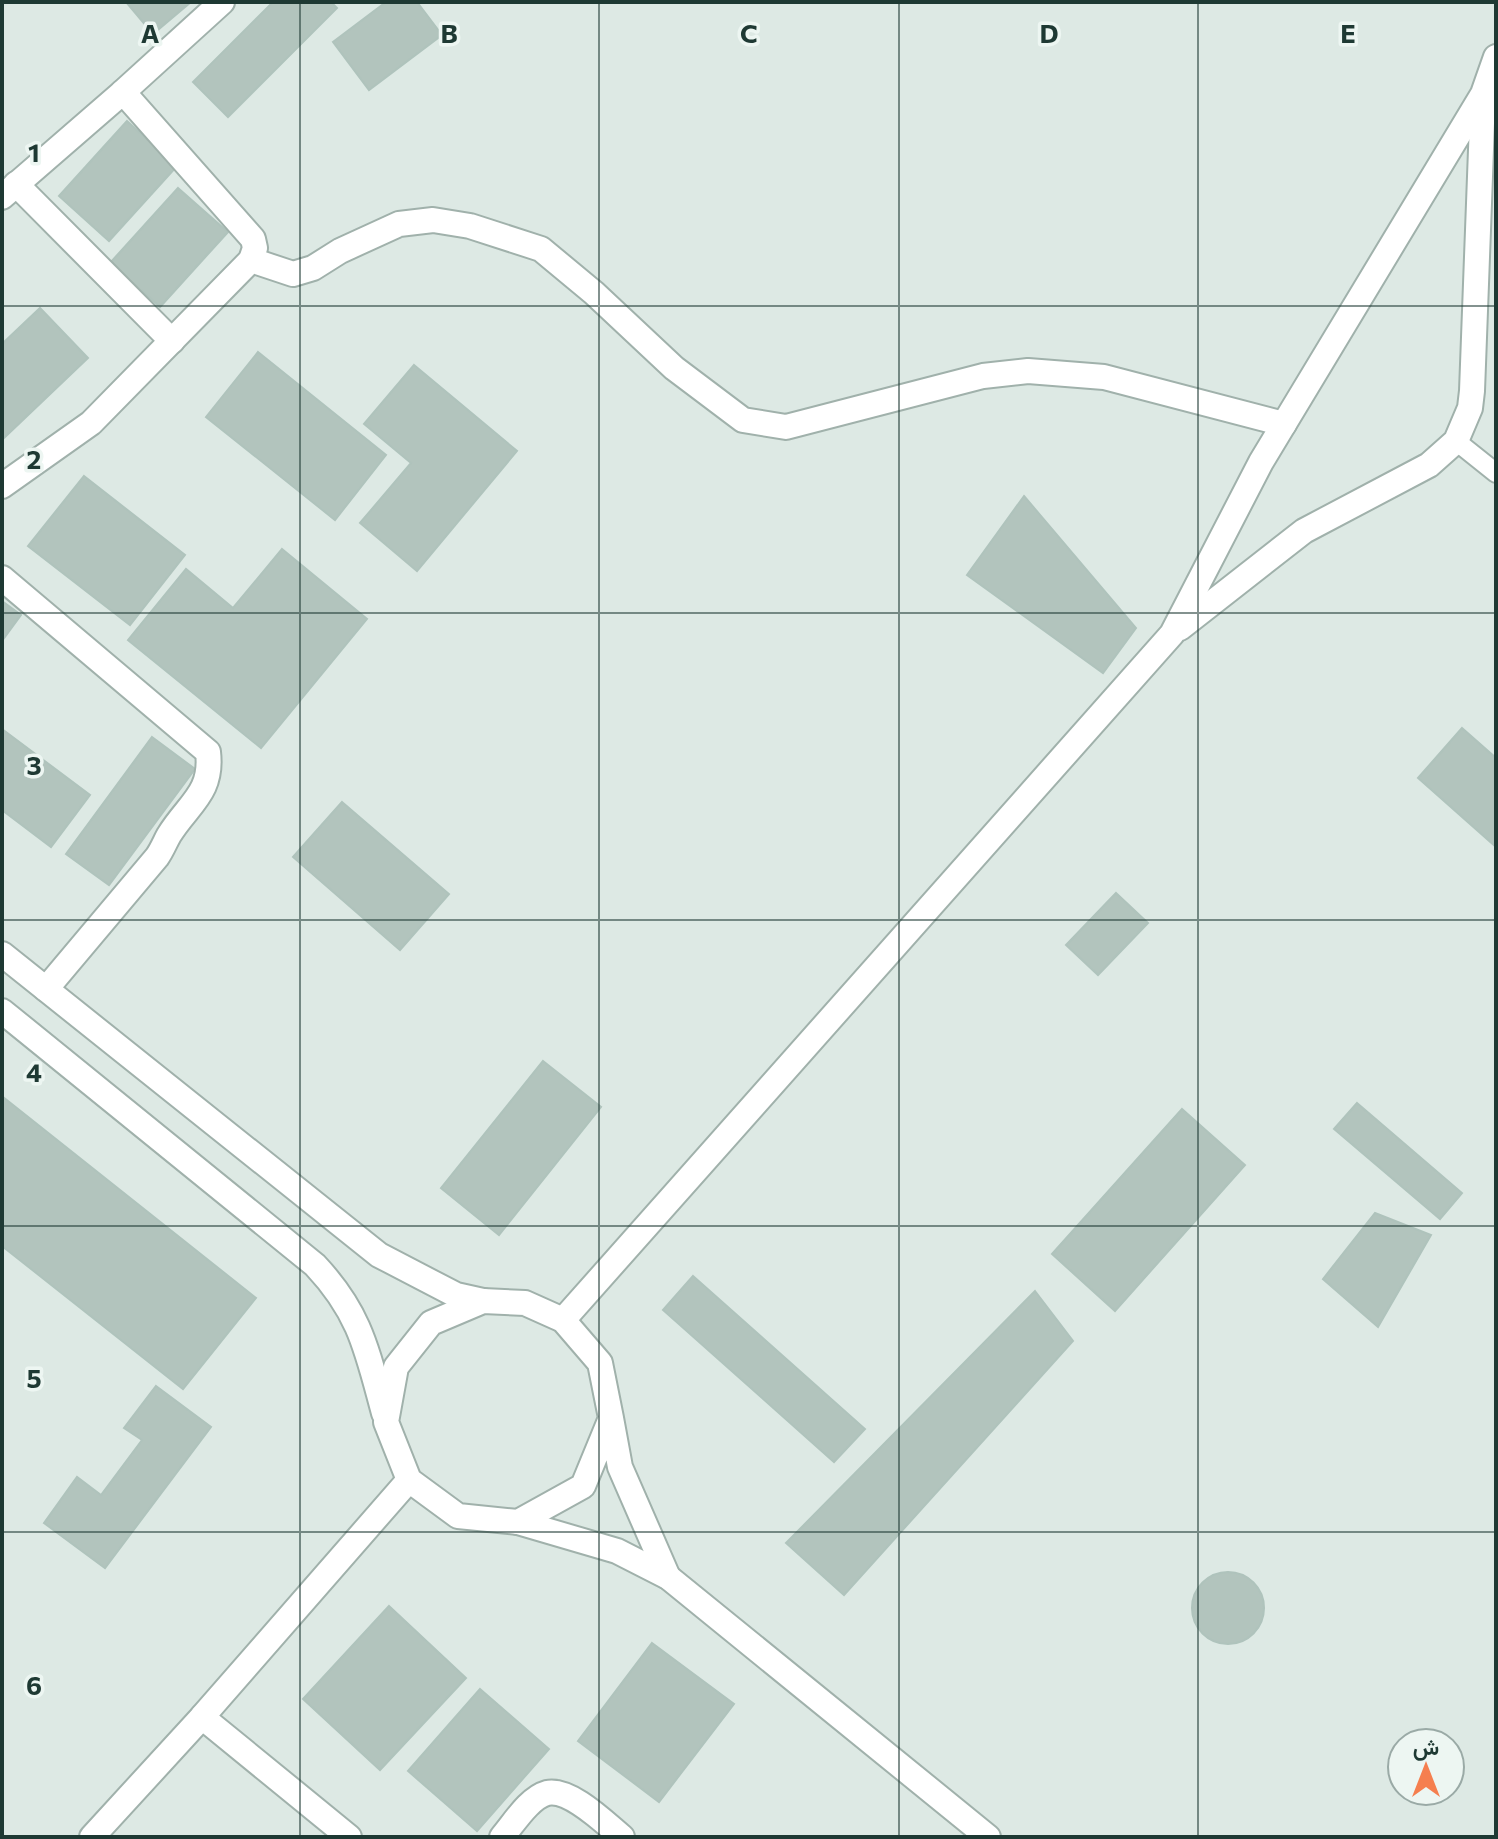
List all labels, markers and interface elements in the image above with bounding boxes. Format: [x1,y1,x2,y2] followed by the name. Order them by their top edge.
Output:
[141,17,160,48] text: A
[440,17,458,48] text: B
[740,17,758,48] text: C
[1039,17,1059,48] text: D
[1340,17,1356,48] text: E
[28,136,40,167] text: 1
[27,443,41,474] text: 2
[26,749,42,780] text: 3
[26,1056,42,1087] text: 4
[26,1362,42,1393] text: 5
[26,1669,42,1700] text: 6
[1386,1727,1466,1807] north arrow
[1413,1733,1439,1761] text: ش

